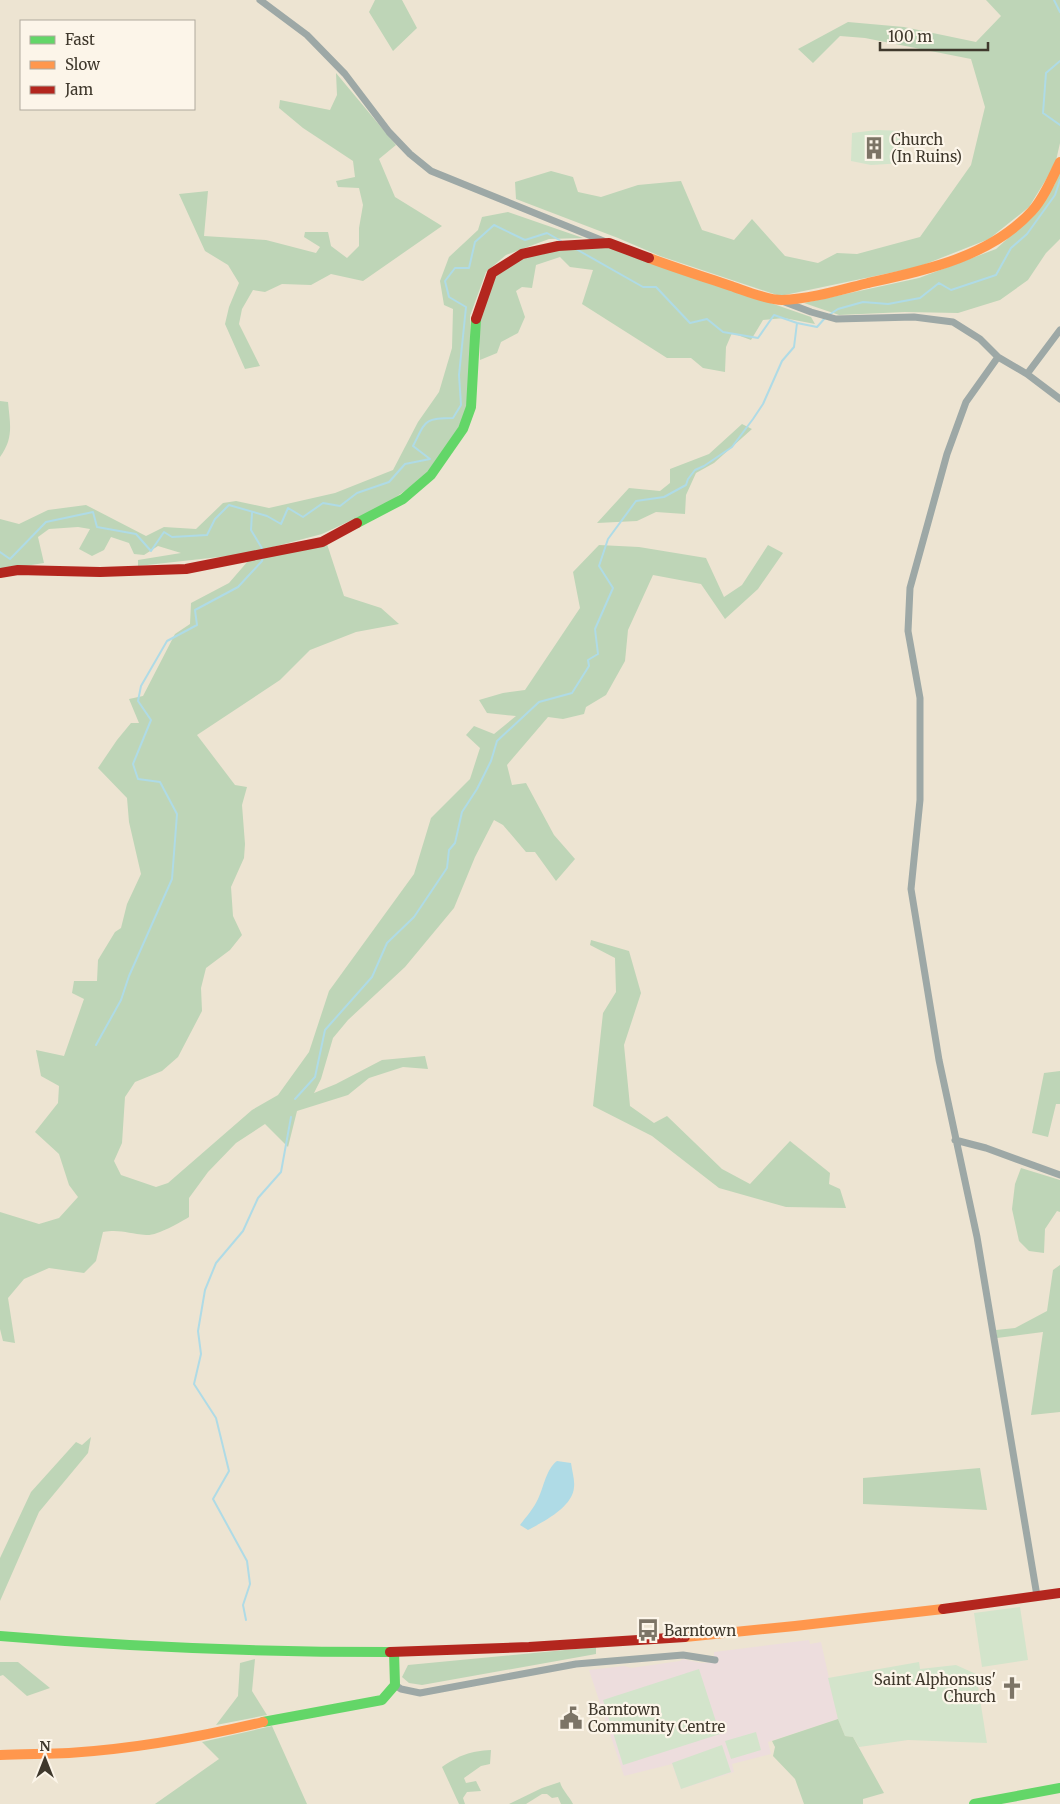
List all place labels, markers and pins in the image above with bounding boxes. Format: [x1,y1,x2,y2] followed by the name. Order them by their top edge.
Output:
[891,130,962,166] place label: Church (In Ruins)
[861,135,887,161] building icon: Church (In Ruins)
[635,1617,661,1643] bus stop icon: Barntown
[664,1621,736,1640] place label: Barntown
[874,1670,996,1706] place label: Saint Alphonsus' Church
[999,1675,1025,1701] church icon: Saint Alphonsus' Church
[588,1700,725,1736] place label: Barntown Community Centre
[558,1705,584,1731] public building icon: Barntown Community Centre

